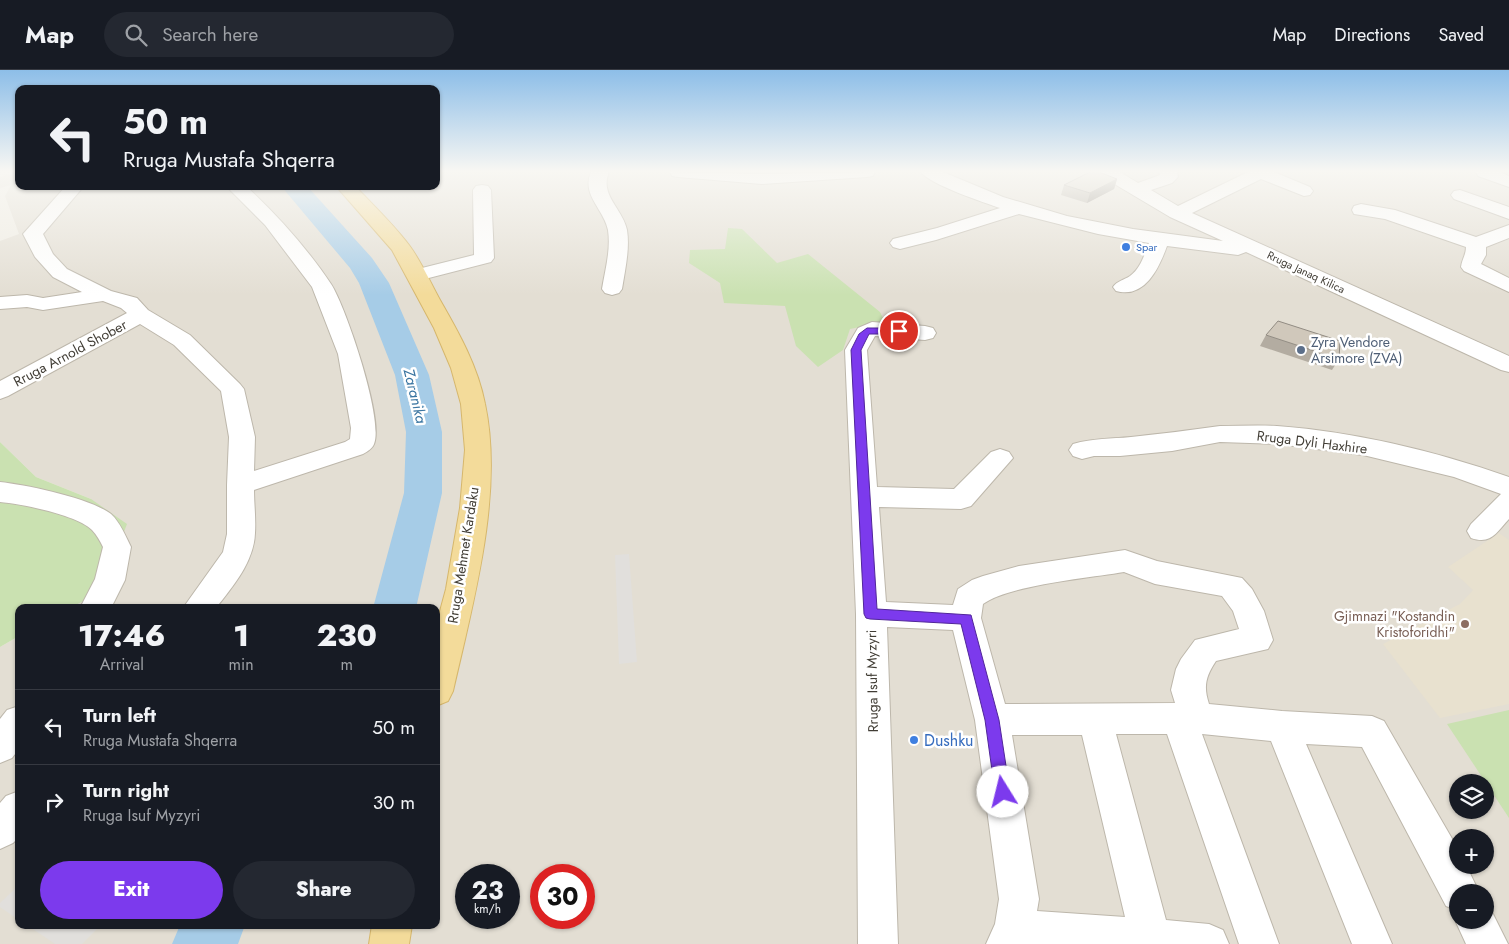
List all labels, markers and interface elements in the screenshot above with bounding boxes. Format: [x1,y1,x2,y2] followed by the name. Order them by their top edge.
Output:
[104,12,454,57] search box
[25,17,74,52] text: Map
[122,21,150,49] icon: search
[162,21,258,48] text: Search here
[1273,22,1306,48] text: Map
[1334,22,1410,48] text: Directions
[1438,22,1484,48] text: Saved
[123,97,208,147] text: 50 m
[40,105,105,170] icon: left
[123,143,335,175] text: Rruga Mustafa Shqerra
[1136,239,1158,255] place label: Spar
[1120,241,1132,253] marker: Spar
[1264,247,1348,297] street label: Rruga Janaq Kilica
[878,310,920,352] pin
[10,315,130,391] street label: Rruga Arnold Shober
[885,317,913,345] icon: arrive
[1311,332,1403,368] place label: Zyra Vendore Arsimore (ZVA)
[1295,344,1307,356] marker: Zyra Vendore Arsimore (ZVA)
[397,365,433,426] water label: Zaranika
[1256,425,1368,459] street label: Rruga Dyli Haxhire
[442,485,484,625] street label: Rruga Mehmet Kardaku
[1334,606,1455,642] place label: Gjimnazi "Kostandin Kristoforidhi"
[78,614,165,657] text: 17:46
[233,614,249,657] text: 1
[317,614,377,657] text: 230
[1459,618,1471,630] marker: Gjimnazi "Kostandin Kristoforidhi"
[861,629,883,733] street label: Rruga Isuf Myzyri
[100,653,144,676] text: Arrival
[229,653,254,676] text: min
[341,653,353,676] text: m
[83,702,156,729] text: Turn left
[40,713,68,741] icon: left
[372,714,415,741] text: 50 m
[83,729,237,752] text: Rruga Mustafa Shqerra
[924,729,973,752] place label: Dushku
[908,734,920,746] marker: Dushku
[976,765,1028,817] position arrow
[1449,774,1494,929] map controls
[1449,774,1494,819] button: layers
[83,777,169,804] text: Turn right
[40,788,68,816] icon: right
[373,789,415,816] text: 30 m
[83,804,200,827] text: Rruga Isuf Myzyri
[1449,829,1494,874] button: +
[40,861,223,919] button: Exit
[233,861,415,919] button: Share
[530,864,595,929] speed limit sign: 30
[472,872,503,908] text: 23
[1449,884,1494,929] button: −
[474,900,501,918] text: km/h

